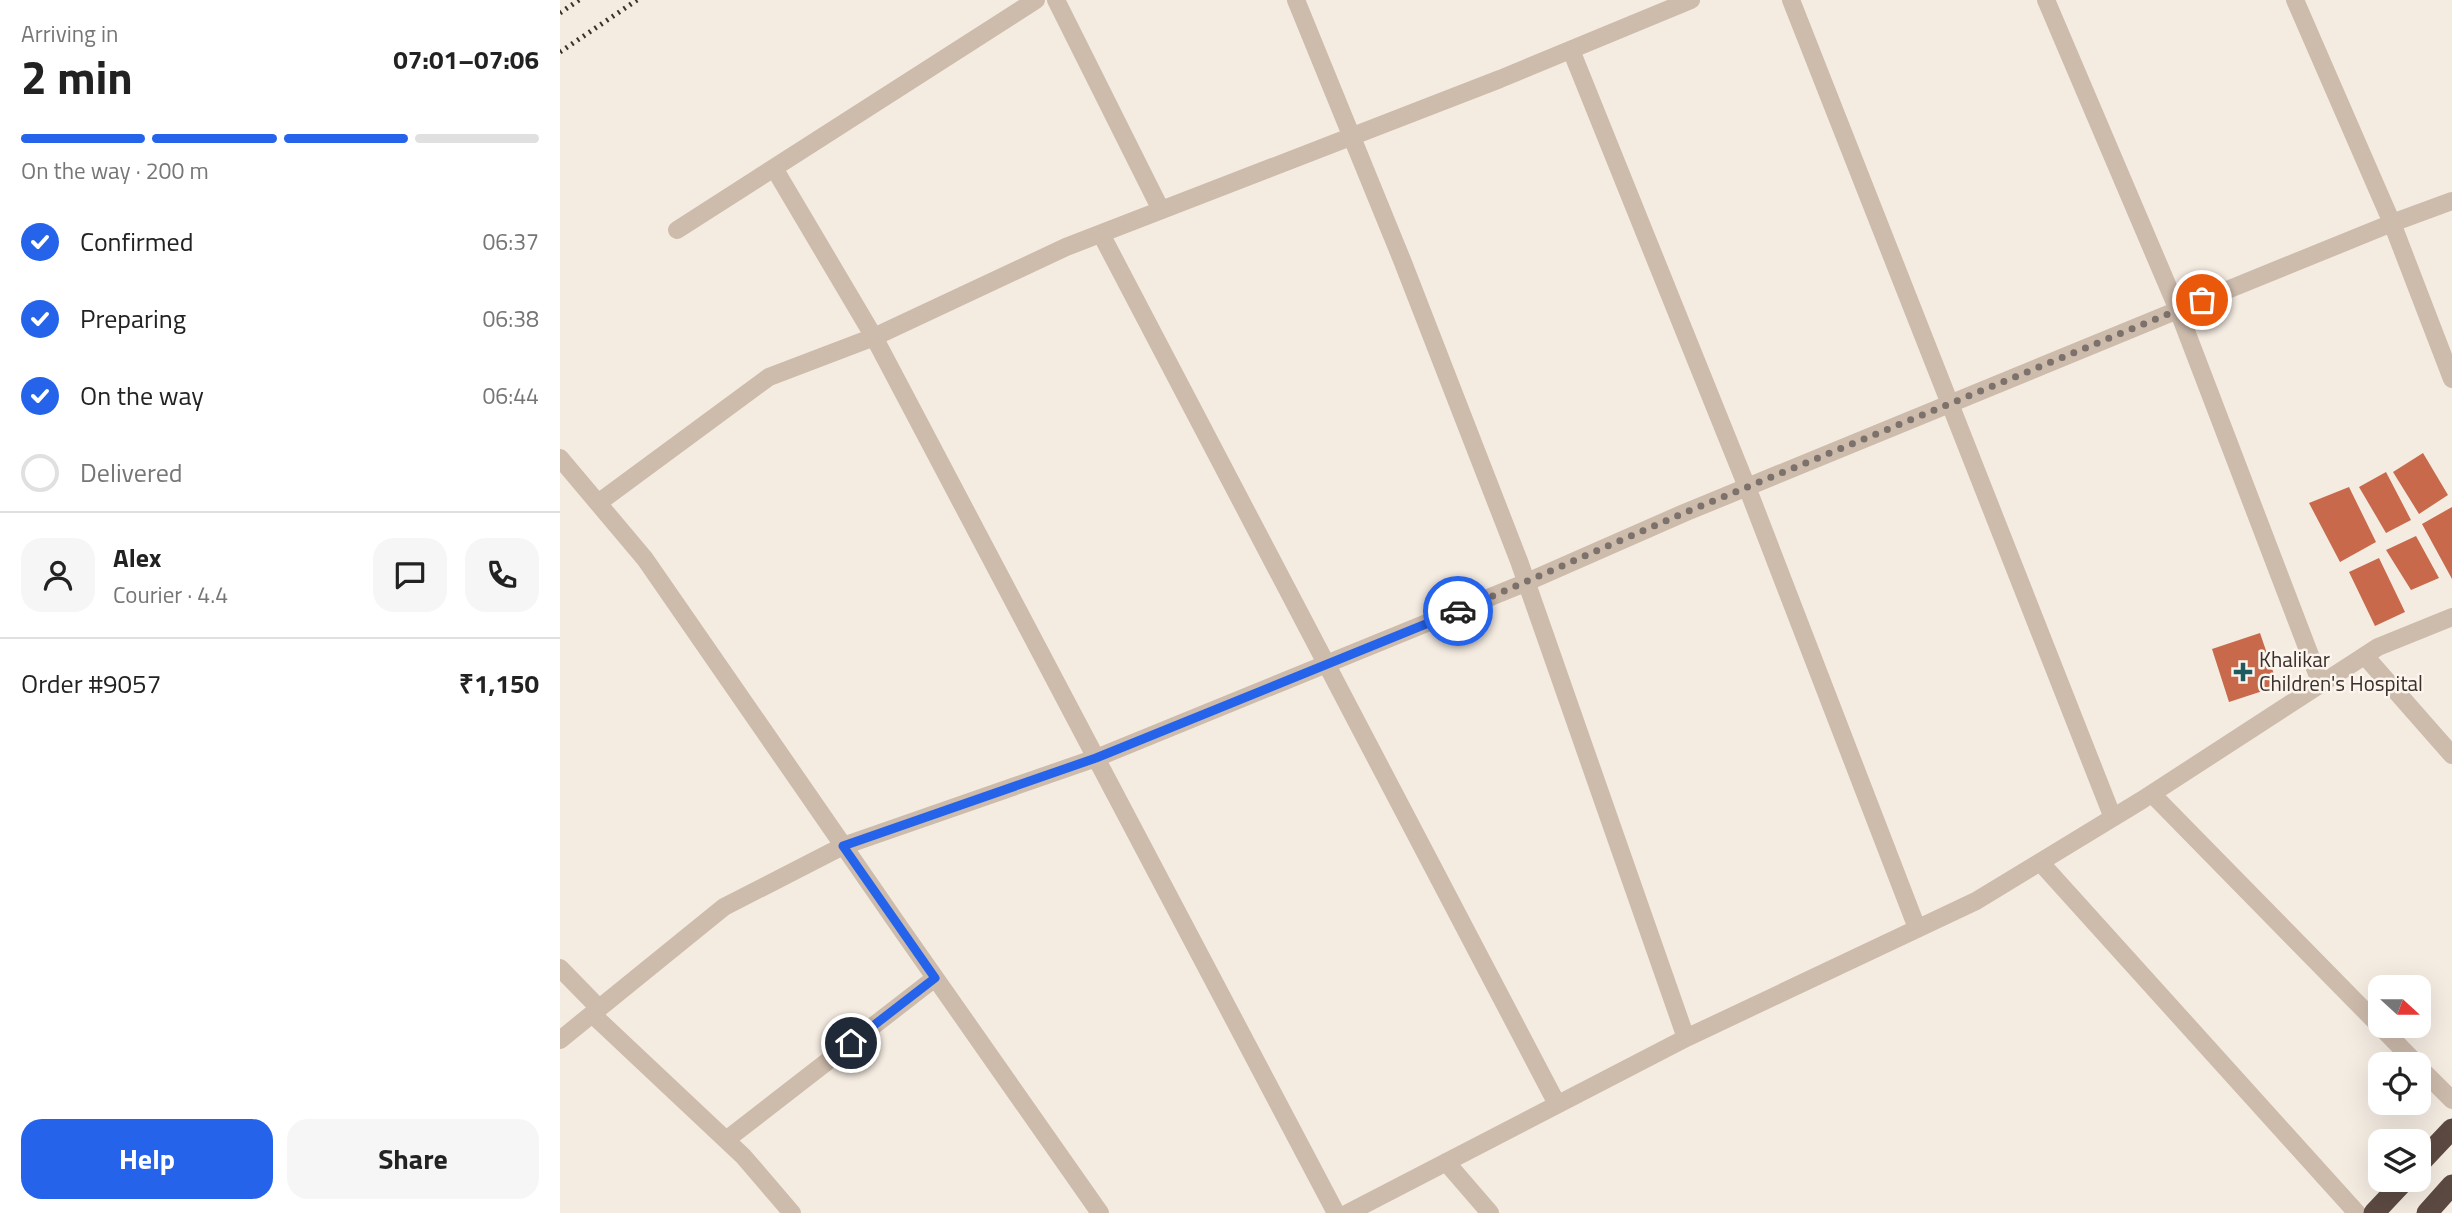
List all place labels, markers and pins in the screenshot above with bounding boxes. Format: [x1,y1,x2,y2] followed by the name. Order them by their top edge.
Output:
[2172,270,2232,330] pin
[2259,643,2423,699] place label: Khalikar Children's Hospital
[2233,662,2253,682] marker: Khalikar Children's Hospital
[821,1013,881,1073] pin

